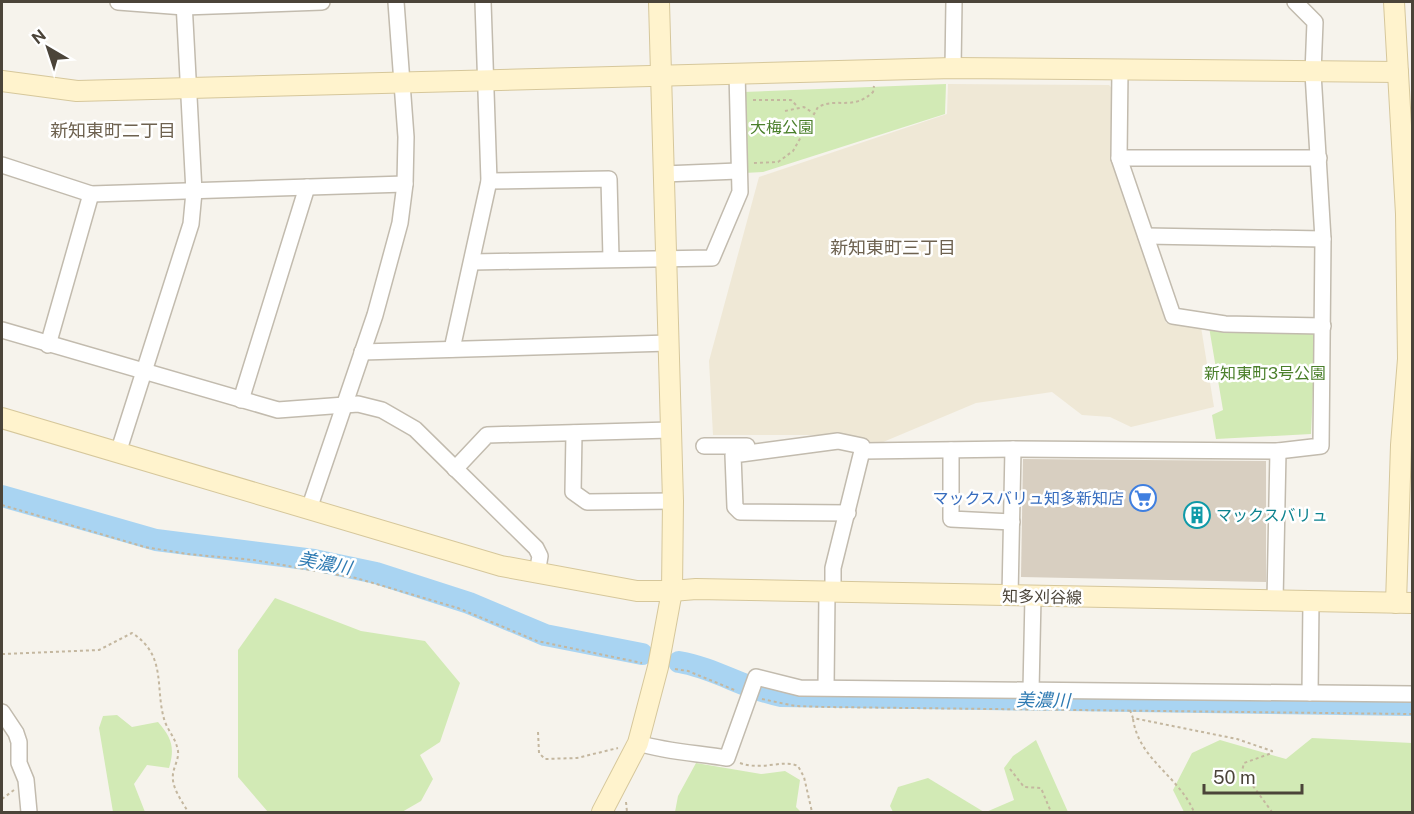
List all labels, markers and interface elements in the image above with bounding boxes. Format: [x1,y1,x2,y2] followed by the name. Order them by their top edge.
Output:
[18,18,78,78] north arrow
[28,25,50,48] text: N
[750,118,814,137] park label: 大梅公園
[50,120,176,141] district label: 新知東町二丁目
[830,237,956,258] district label: 新知東町三丁目
[1204,364,1326,383] park label: 新知東町3号公園
[1128,483,1158,513] supermarket icon: マックスバリュ知多新知店
[932,489,1124,508] place label: マックスバリュ知多新知店
[1182,500,1212,530] building icon: マックスバリュ
[1216,506,1328,525] place label: マックスバリュ
[296,548,355,579] water label: 美濃川
[1002,587,1082,607] street label: 知多刈谷線
[1016,689,1072,711] water label: 美濃川
[1204,757,1302,795] scale bar
[1213,767,1256,788] text: 50 m

